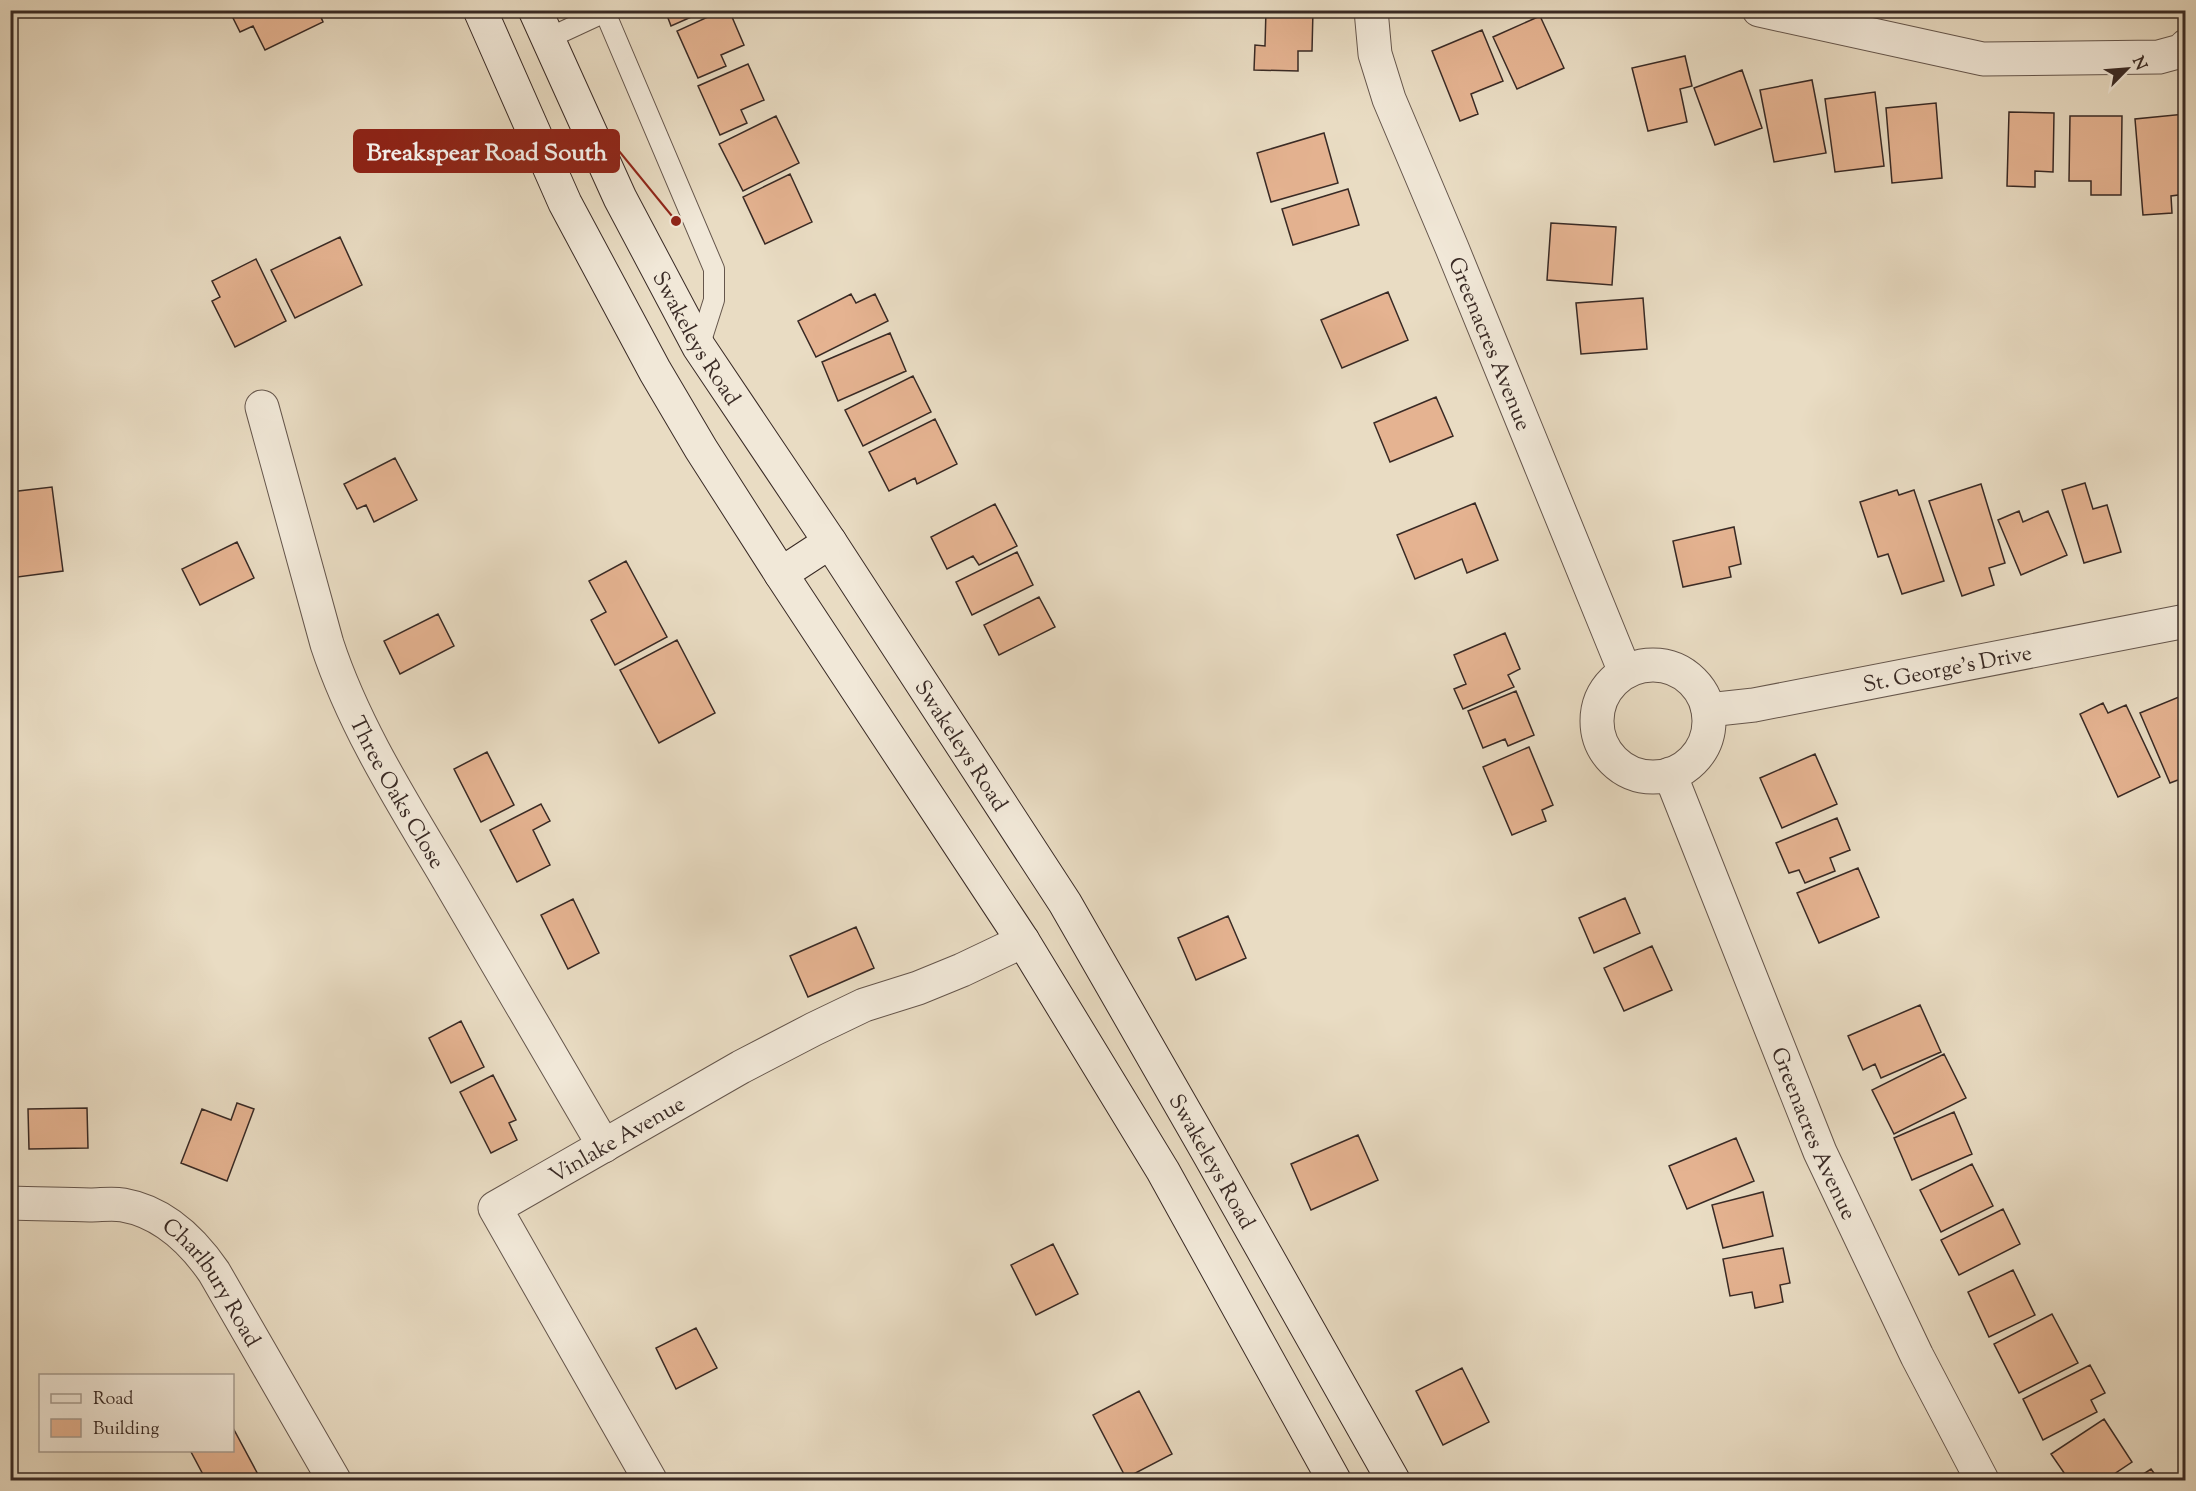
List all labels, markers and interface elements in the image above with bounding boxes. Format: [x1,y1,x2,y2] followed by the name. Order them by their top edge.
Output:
[2097,39,2157,99] north arrow
[2125,53,2152,75] text: N
[354,130,619,172] callout: Breakspear Road South
[367,137,608,171] text: Breakspear Road South
[1438,253,1538,436] street label: Greenacres Avenue
[643,266,747,413] street label: Swakeleys Road
[1860,638,2035,702] street label: St. George's Drive
[905,674,1014,819] street label: Swakeleys Road
[340,711,451,876] street label: Three Oaks Close
[1761,1043,1863,1226] street label: Greenacres Avenue
[544,1089,692,1193] street label: Vinlake Avenue
[1159,1089,1261,1236] street label: Swakeleys Road
[154,1212,267,1354] street label: Charlbury Road
[39,1374,234,1452] legend
[93,1387,133,1413] text: Road
[93,1417,159,1443] text: Building

